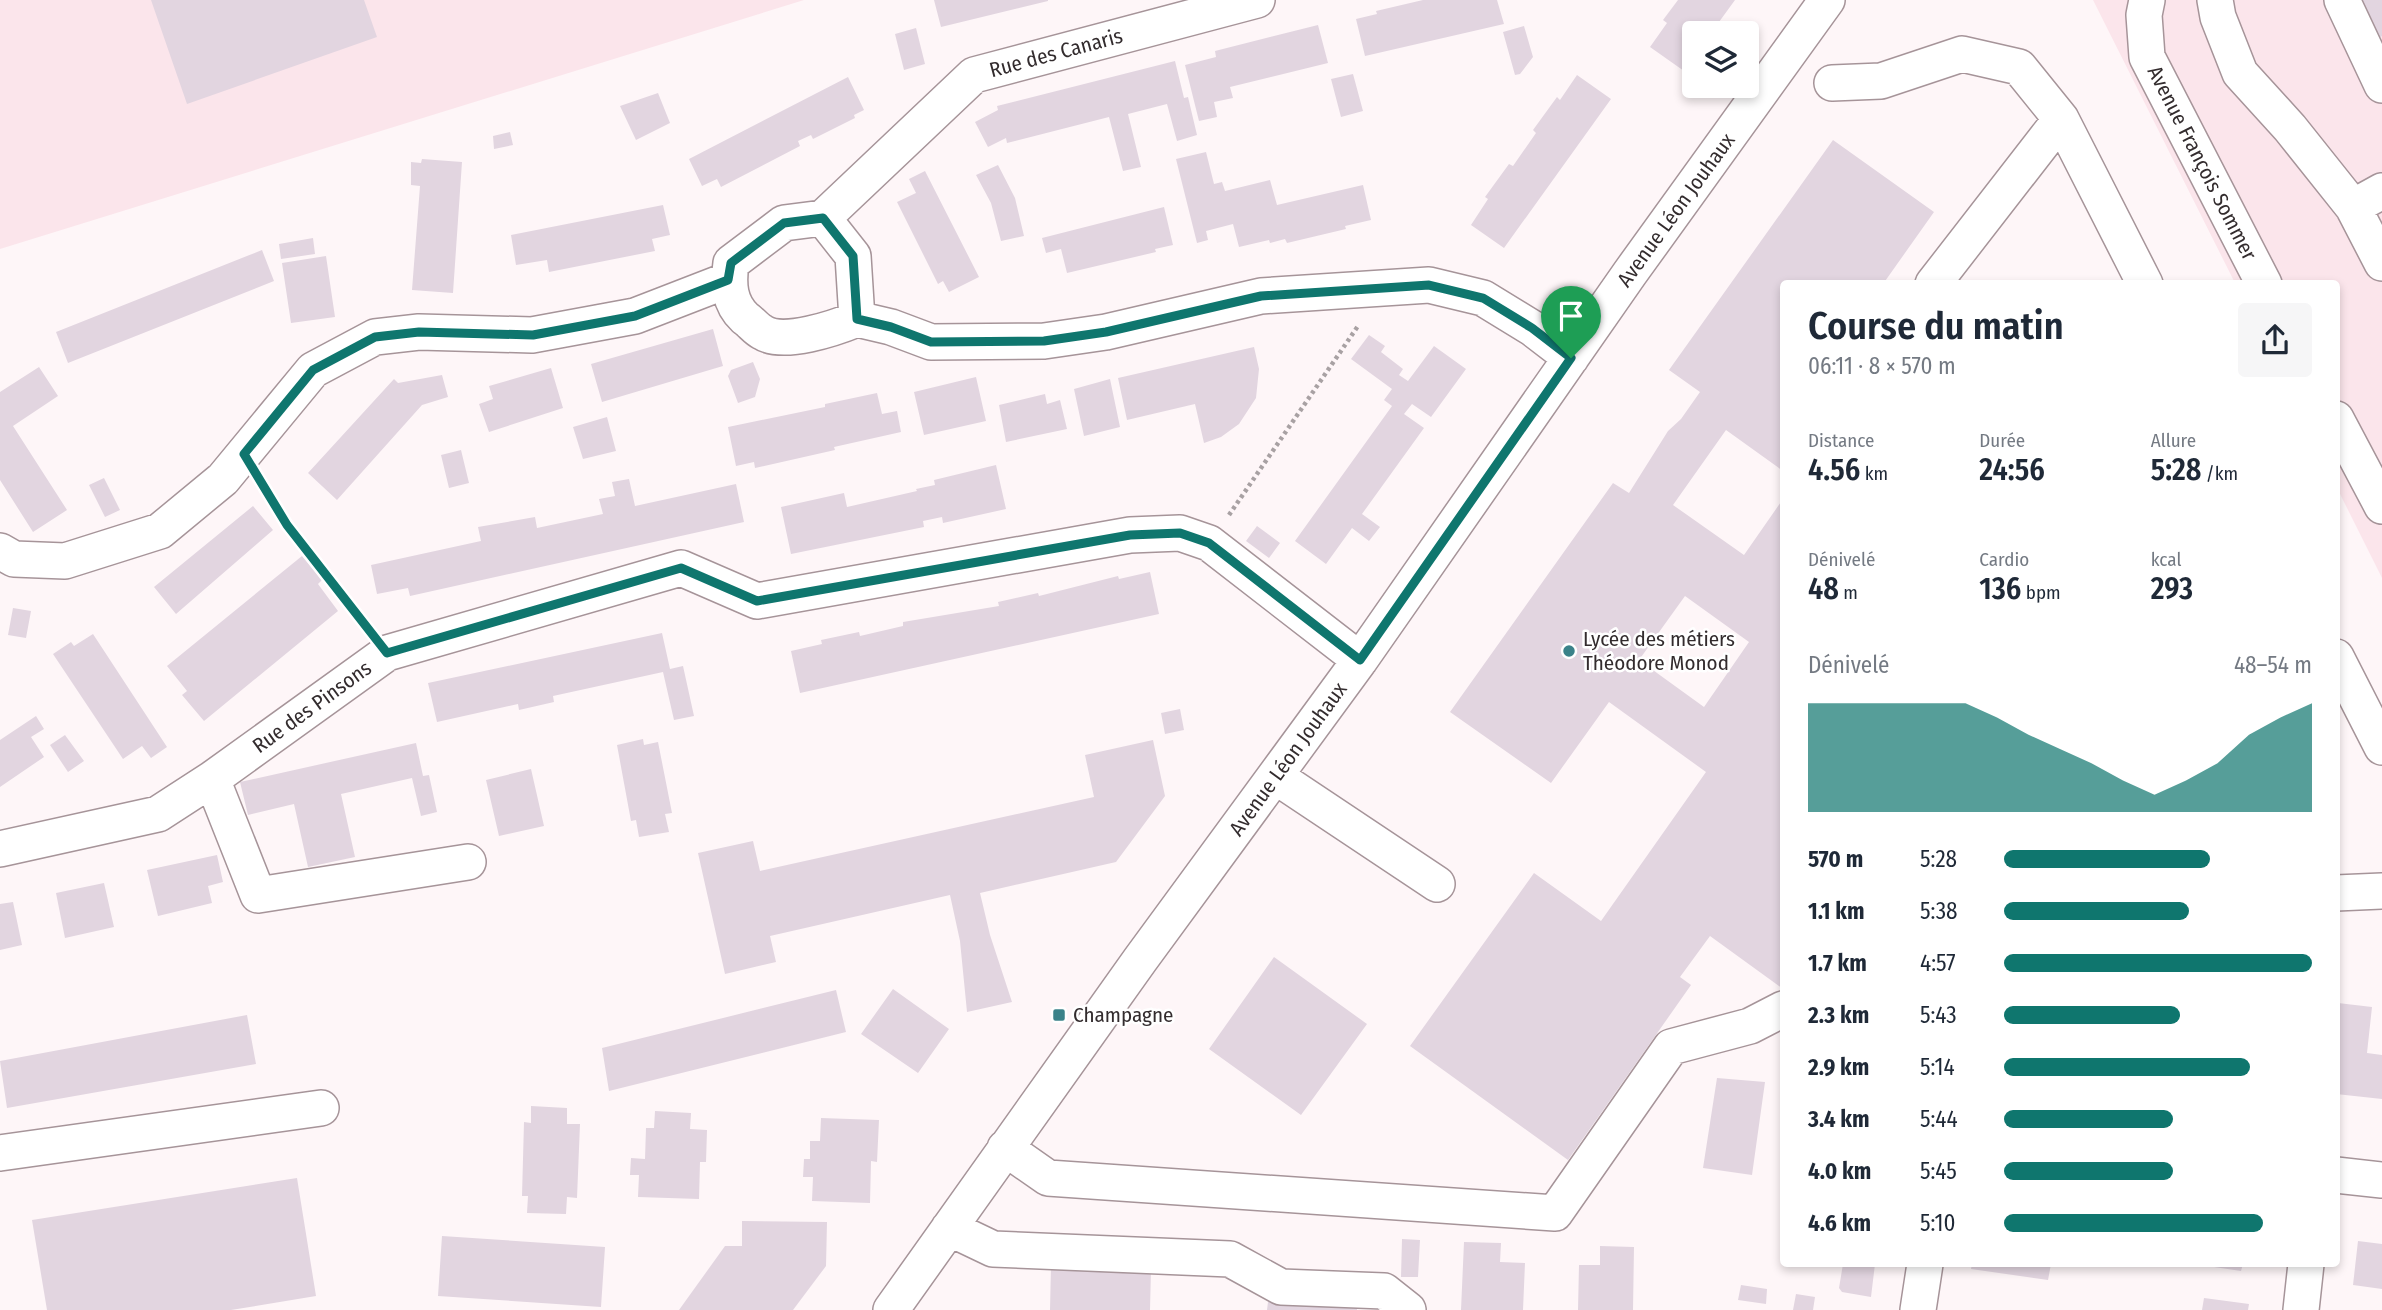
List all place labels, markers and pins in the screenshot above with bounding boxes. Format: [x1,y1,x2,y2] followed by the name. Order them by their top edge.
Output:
[1541,286,1601,358] pin
[1583,626,1735,676] place label: Lycée des métiers Théodore Monod
[1561,643,1577,659] marker: Lycée des métiers Théodore Monod
[1073,1002,1173,1028] place label: Champagne
[1051,1007,1067,1023] marker: Champagne

